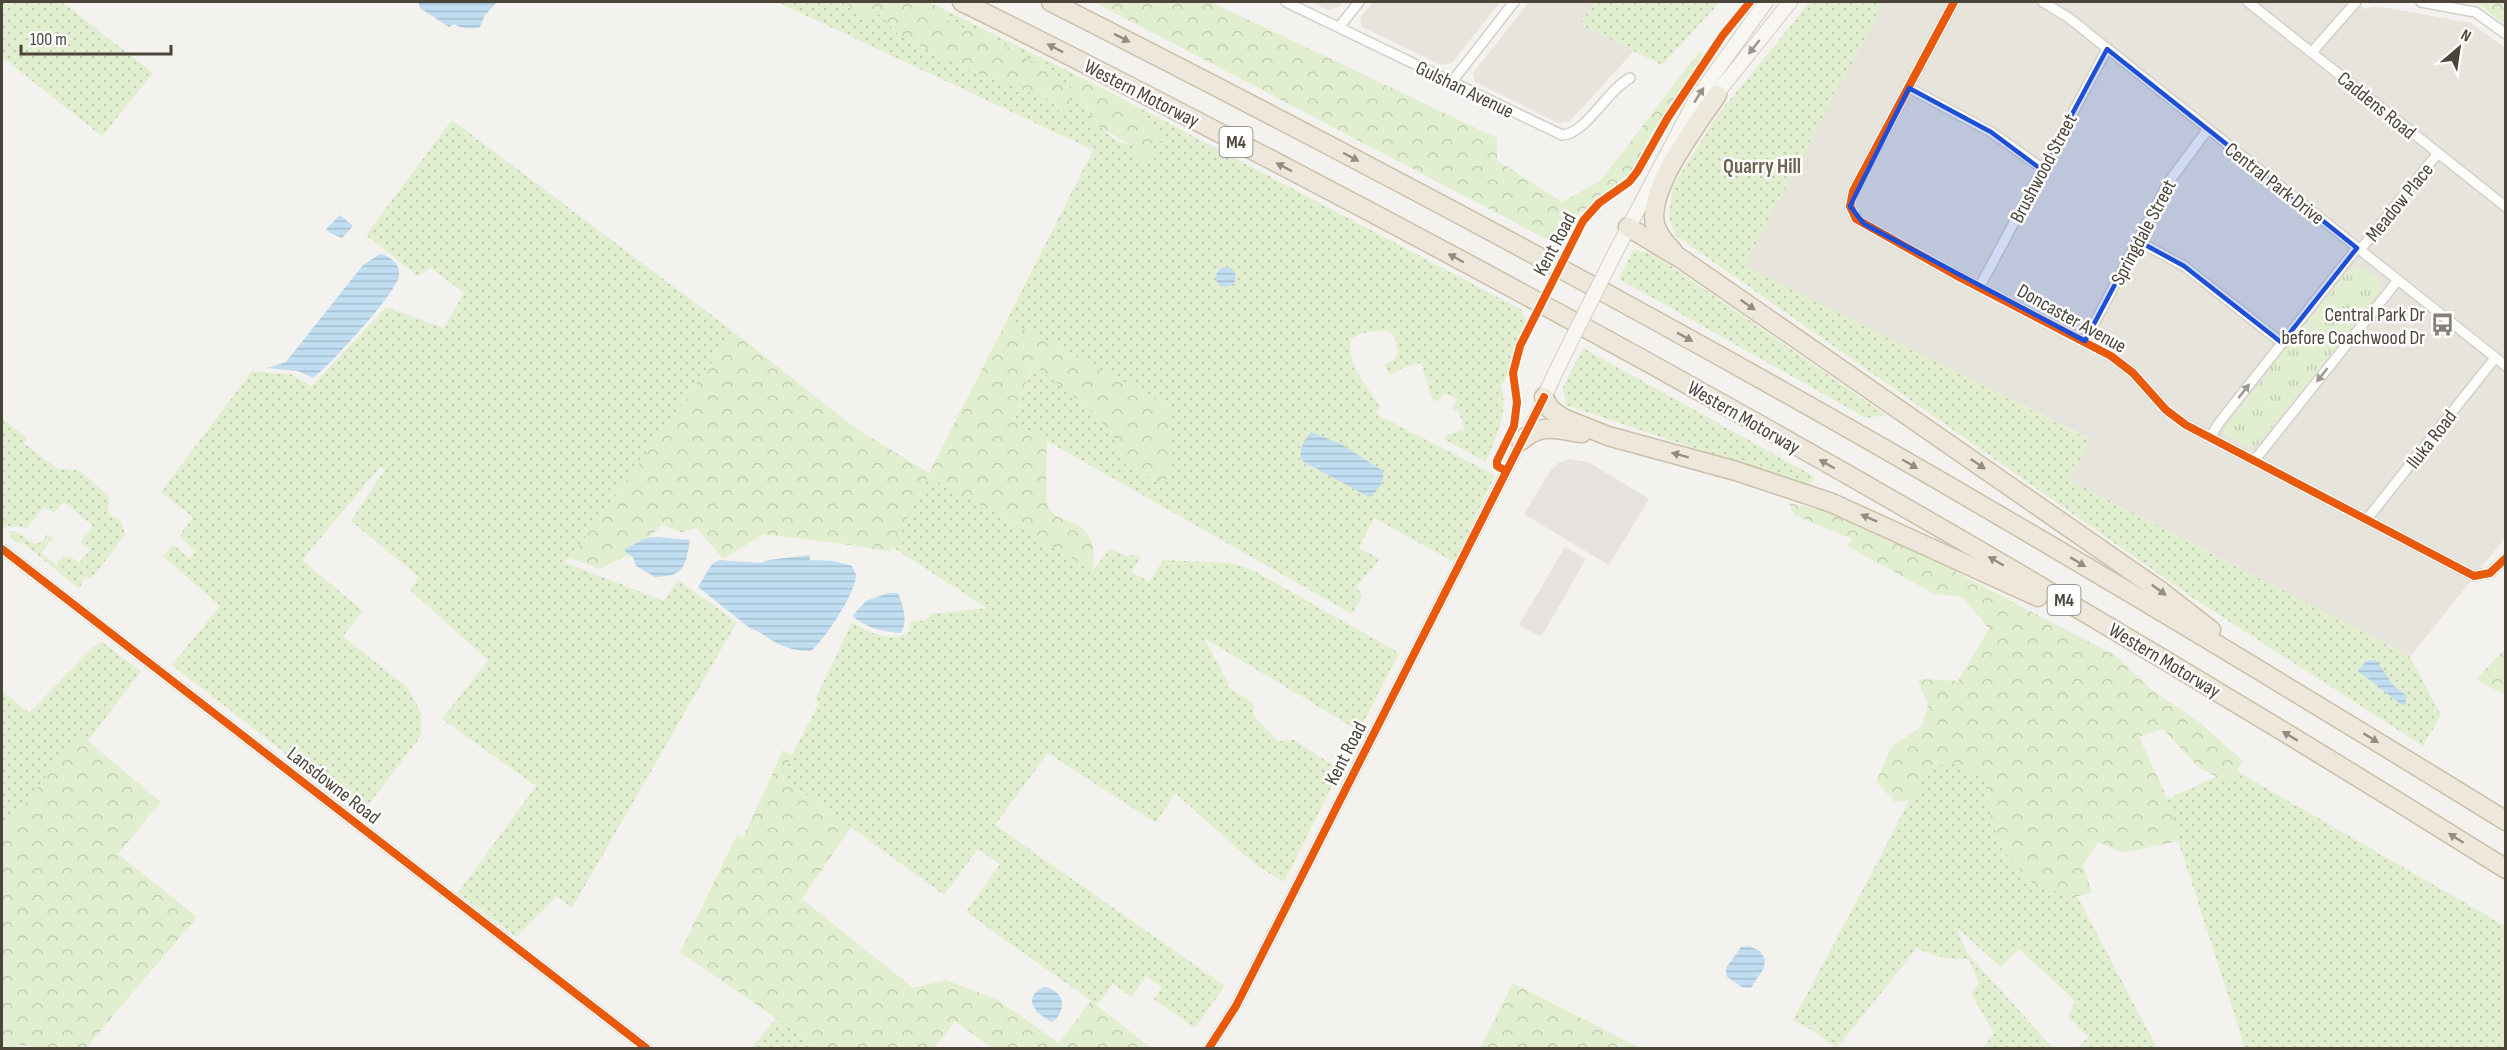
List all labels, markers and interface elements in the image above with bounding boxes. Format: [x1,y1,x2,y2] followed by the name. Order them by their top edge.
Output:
[21,18,171,56] scale bar
[2429,18,2489,78] north arrow
[2457,26,2474,47] text: N
[30,29,67,50] text: 100 m
[1114,33,1131,42] one-way arrow
[1748,40,1760,55] one-way arrow
[1046,44,1063,53] one-way arrow
[1080,55,1203,133] street label: Western Motorway
[1412,56,1518,124] street label: Gulshan Avenue
[2332,67,2420,145] street label: Caddens Road
[1693,87,1704,103] one-way arrow
[2005,110,2083,227] street label: Brushwood Street
[1220,127,1252,157] road number: M4
[2220,137,2329,230] street label: Central Park Drive
[1343,152,1360,162] one-way arrow
[1723,154,1801,179] district label: Quarry Hill
[2361,158,2439,247] street label: Meadow Place
[1275,162,1292,172] one-way arrow
[2106,176,2182,289] street label: Springdale Street
[1528,209,1581,280] street label: Kent Road
[1448,253,1465,263] one-way arrow
[2013,279,2130,359] street label: Doncaster Avenue
[1740,299,1756,311] one-way arrow
[2281,303,2425,350] place label: Central Park Dr before Coachwood Dr
[2430,312,2456,338] bus stop icon: Central Park Dr before Coachwood Dr
[1677,332,1693,343] one-way arrow
[2316,367,2329,383] one-way arrow
[1683,376,1804,460] street label: Western Motorway
[2238,383,2250,398] one-way arrow
[2401,405,2462,474] street label: Iluka Road
[1670,450,1689,460] one-way arrow
[1819,458,1835,469] one-way arrow
[1969,458,1985,470] one-way arrow
[1902,459,1919,469] one-way arrow
[1859,513,1877,523] one-way arrow
[1987,556,2004,566] one-way arrow
[2070,557,2087,567] one-way arrow
[2151,583,2166,595] one-way arrow
[2048,585,2080,615] road number: M4
[2104,618,2225,704] street label: Western Motorway
[1320,718,1372,789] street label: Kent Road
[2282,730,2298,741] one-way arrow
[2363,733,2379,744] one-way arrow
[282,742,385,830] street label: Lansdowne Road
[2448,833,2464,844] one-way arrow

